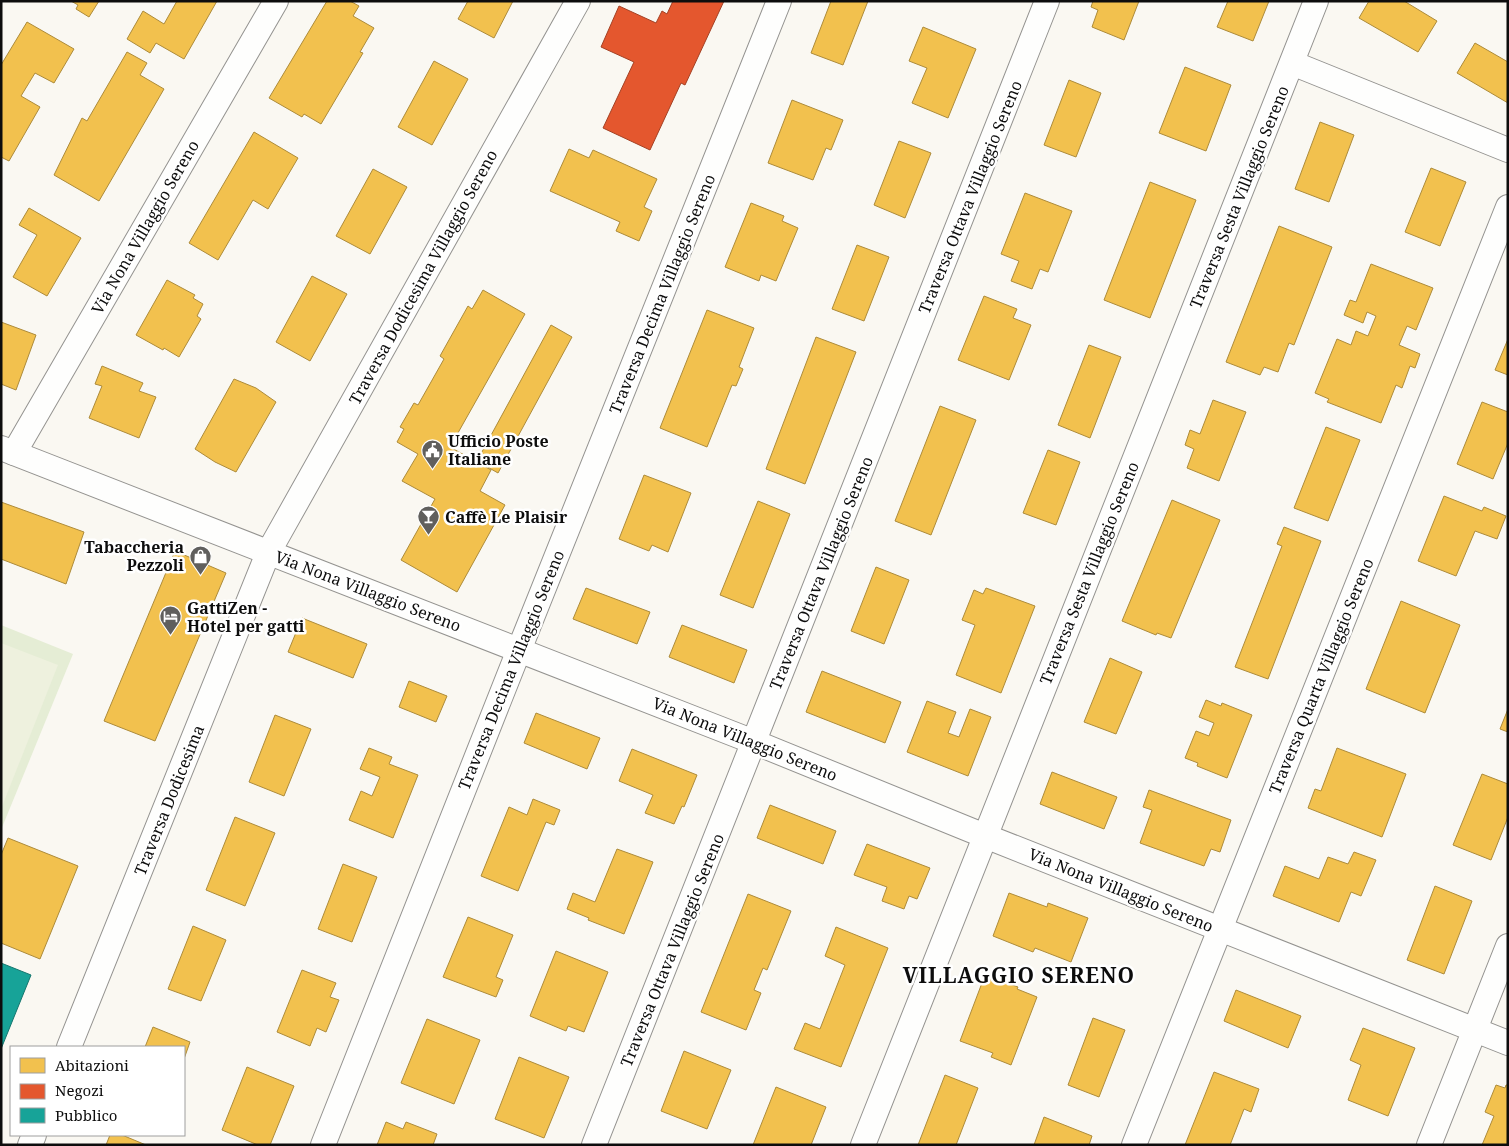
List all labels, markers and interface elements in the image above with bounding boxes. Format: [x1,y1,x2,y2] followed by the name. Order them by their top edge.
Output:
[913,77,1027,317] street label: Traversa Ottava Villaggio Sereno
[1184,82,1294,312] street label: Traversa Sesta Villaggio Sereno
[86,136,204,318] street label: Via Nona Villaggio Sereno
[344,146,502,408] street label: Traversa Dodicesima Villaggio Sereno
[604,171,720,417] street label: Traversa Decima Villaggio Sereno
[448,430,549,470] place label: Ufficio Poste Italiane
[420,438,444,469] public building icon: Ufficio Poste Italiane
[764,453,878,693] street label: Traversa Ottava Villaggio Sereno
[1034,458,1144,688] street label: Traversa Sesta Villaggio Sereno
[417,505,441,536] bar icon: Caffè Le Plaisir
[445,506,568,528] place label: Caffè Le Plaisir
[84,536,184,576] place label: Tabaccheria Pezzoli
[188,544,212,575] shop icon: Tabaccheria Pezzoli
[272,545,464,637] street label: Via Nona Villaggio Sereno
[453,547,569,793] street label: Traversa Decima Villaggio Sereno
[1263,555,1379,797] street label: Traversa Quarta Villaggio Sereno
[187,597,305,637] place label: GattiZen - Hotel per gatti
[159,605,183,636] hotel icon: GattiZen - Hotel per gatti
[649,692,841,786] street label: Via Nona Villaggio Sereno
[129,721,209,879] street label: Traversa Dodicesima
[615,830,729,1070] street label: Traversa Ottava Villaggio Sereno
[1025,843,1217,937] street label: Via Nona Villaggio Sereno
[903,961,1135,989] district label: VILLAGGIO SERENO
[10,1046,185,1136] legend
[55,1055,129,1075] text: Abitazioni
[55,1080,104,1100] text: Negozi
[55,1105,118,1125] text: Pubblico

